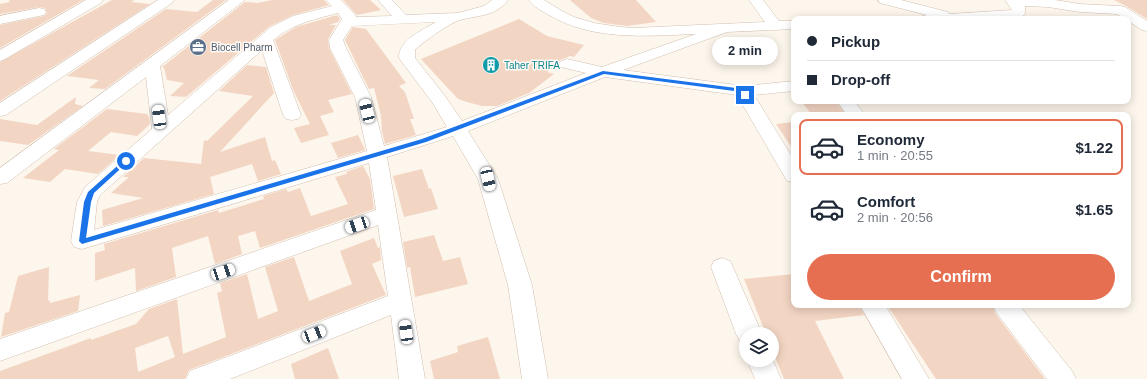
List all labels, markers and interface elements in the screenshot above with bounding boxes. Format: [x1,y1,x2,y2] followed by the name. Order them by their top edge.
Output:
[831,33,880,50] text: Pickup
[188,37,208,57] office icon: Biocell Pharm
[712,37,778,65] callout: 2 min
[211,42,273,53] place label: Biocell Pharm
[728,43,762,58] text: 2 min
[481,55,501,75] building icon: Taher TRIFA
[504,60,560,71] place label: Taher TRIFA
[831,71,890,88] text: Drop-off
[736,86,754,104] route end
[358,98,376,124] car
[151,104,167,130] car
[809,129,845,165] icon: car
[857,131,925,148] text: Economy
[1075,139,1113,156] text: $1.22
[857,148,933,163] text: 1 min · 20:55
[117,152,135,170] route start
[479,166,497,192] car
[809,191,845,227] icon: car
[857,193,915,210] text: Comfort
[1075,201,1113,218] text: $1.65
[857,210,933,225] text: 2 min · 20:56
[344,215,370,235] car
[807,254,1115,300] button: Confirm
[210,262,236,282] car
[398,319,414,345] car
[301,324,327,344] car
[739,327,779,367] map controls
[739,327,779,367] button: layers

